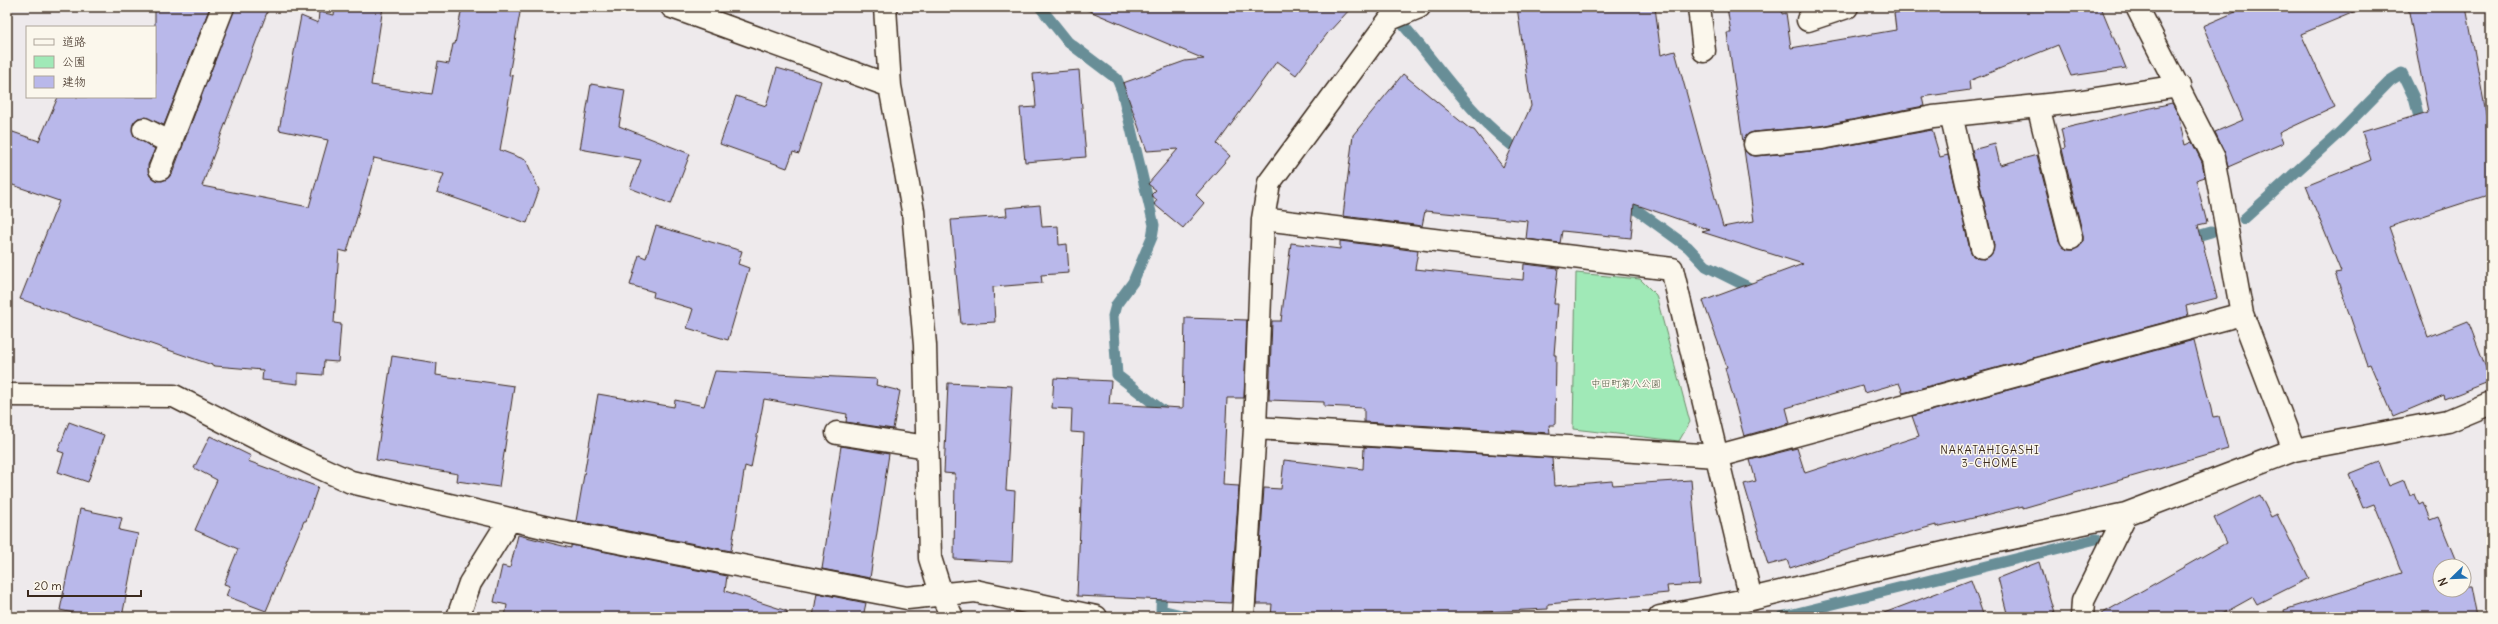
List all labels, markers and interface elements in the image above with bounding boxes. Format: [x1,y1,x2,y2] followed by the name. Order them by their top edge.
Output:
[26,26,156,98] legend
[62,34,86,49] text: 道路
[62,54,86,69] text: 公園
[62,74,86,89] text: 建物
[1591,377,1661,390] park label: 中田町第八公園
[1940,443,2040,470] district label: NAKATAHIGASHI 3-CHOME
[2432,558,2472,598] north arrow
[28,572,141,598] scale bar
[2435,576,2451,588] text: N
[34,578,62,593] text: 20 m

